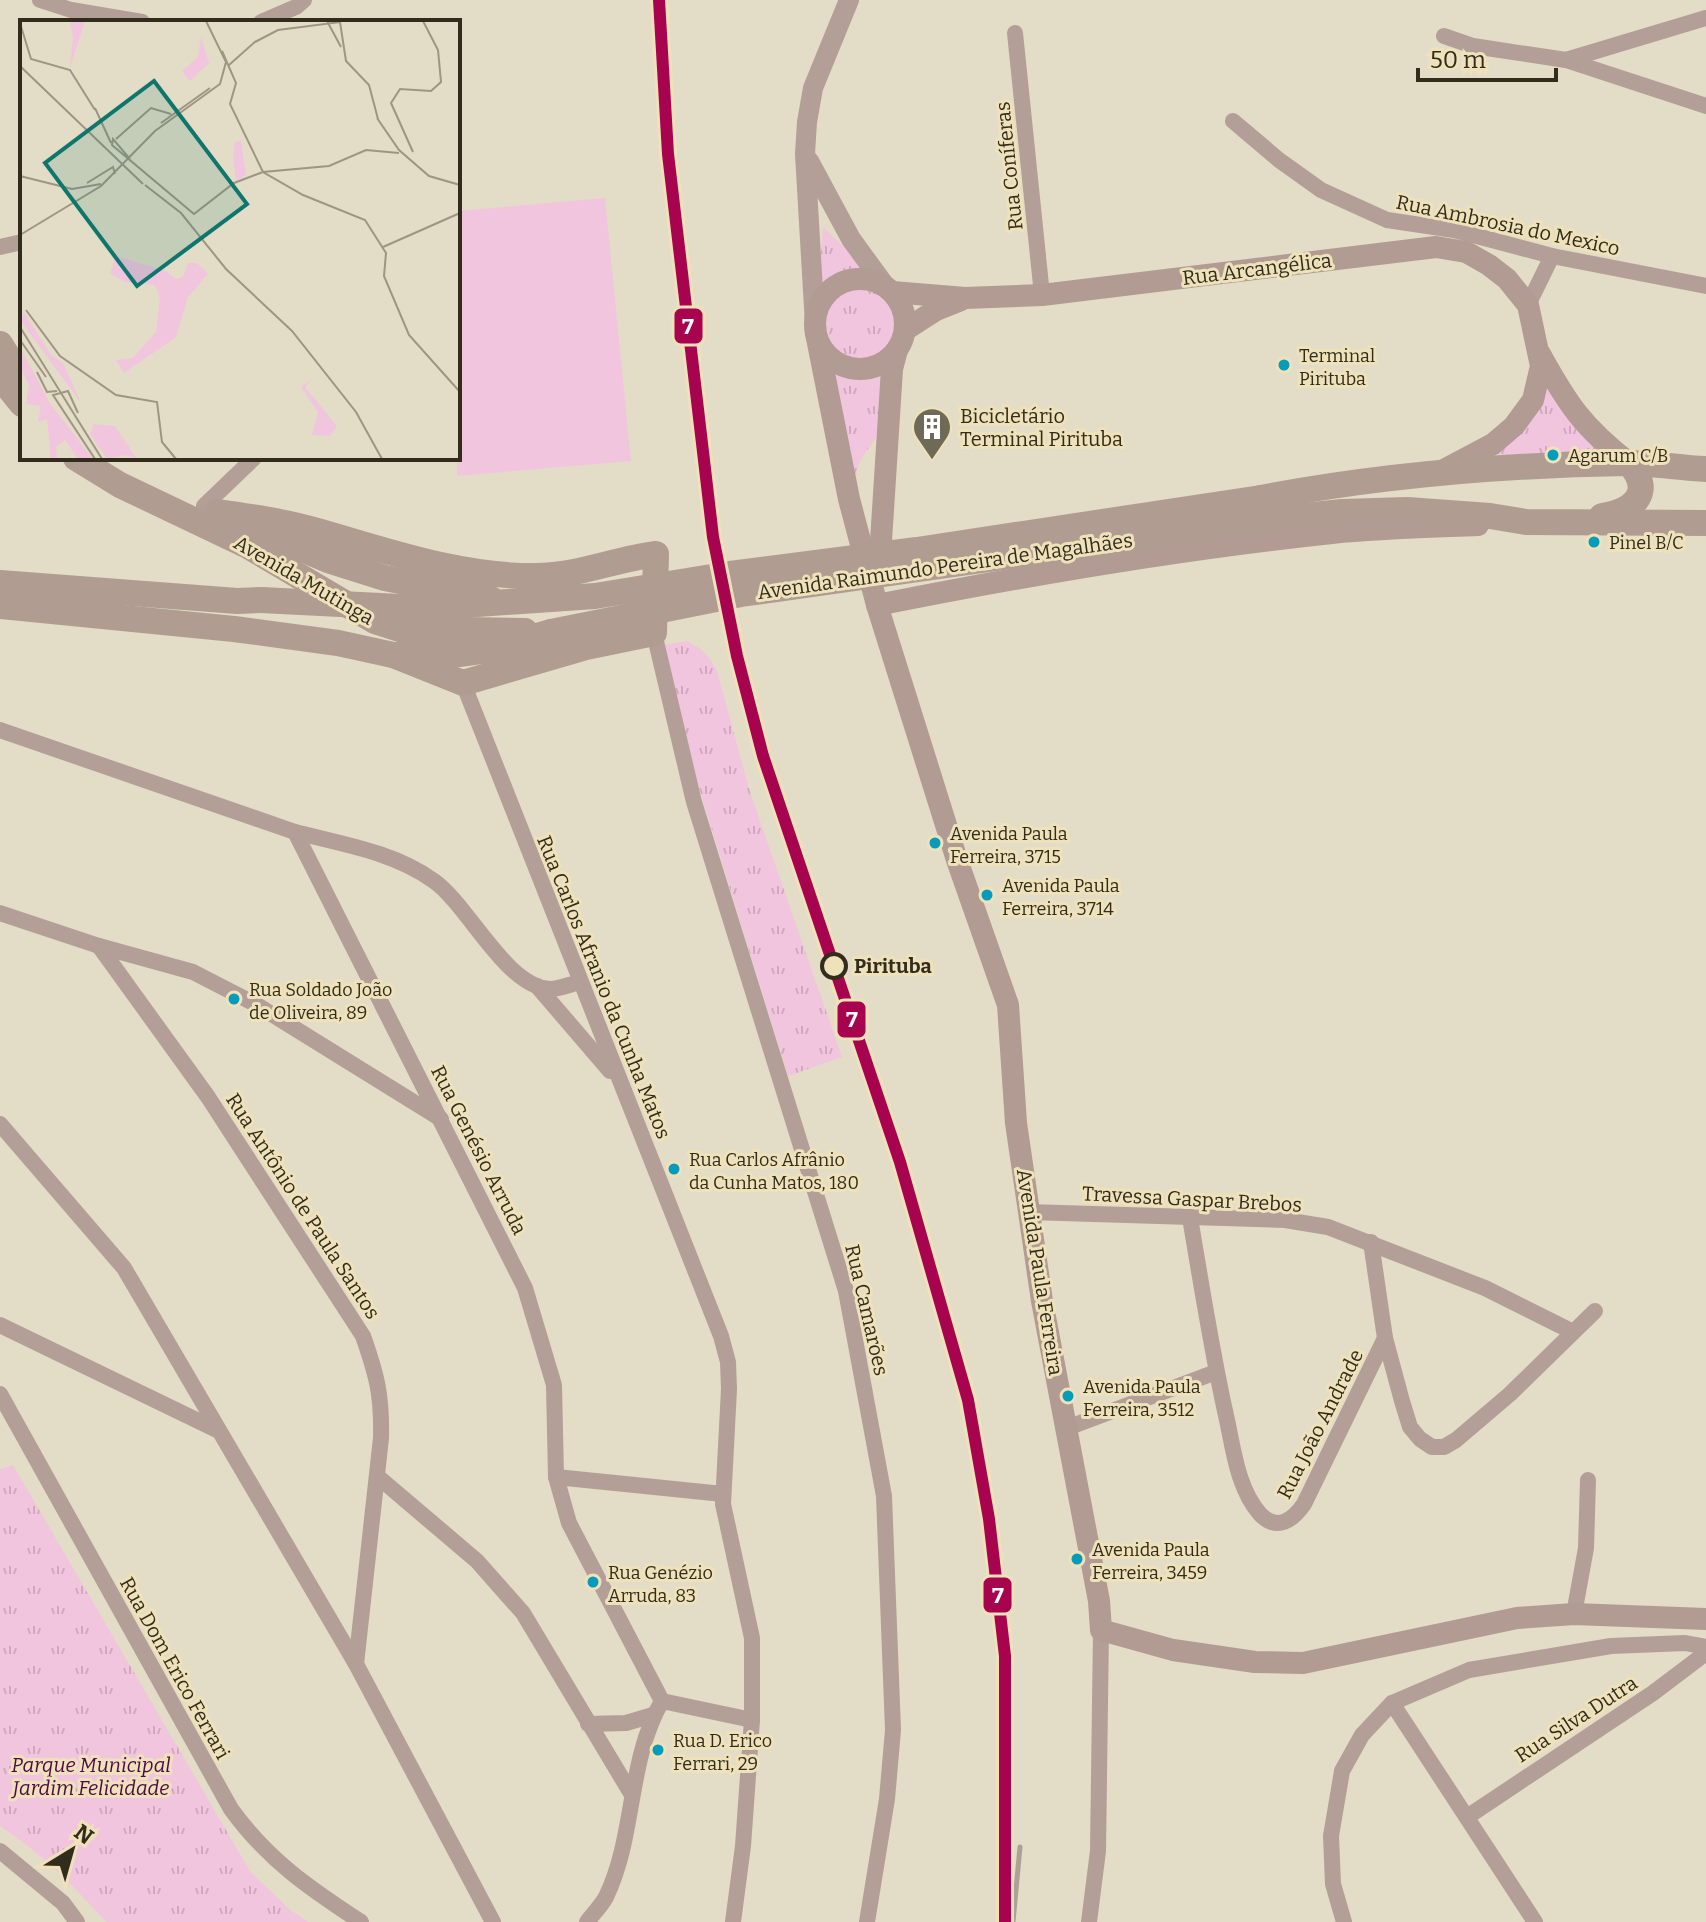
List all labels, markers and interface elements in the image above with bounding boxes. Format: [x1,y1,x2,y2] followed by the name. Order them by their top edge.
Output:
[20,20,460,460] inset map
[1418,32,1556,82] scale bar
[1430,46,1486,74] text: 50 m
[990,101,1028,231] street label: Rua Coníferas
[1394,190,1622,260] street label: Rua Ambrosia do Mexico
[1181,248,1333,290] street label: Rua Arcangélica
[673,307,704,345] line badge: 7
[682,313,694,340] text: 7
[1299,345,1375,390] place label: Terminal Pirituba
[1276,357,1292,373] marker: Terminal Pirituba
[960,404,1123,451] place label: Bicicletário Terminal Pirituba
[911,406,953,461] building icon: Bicicletário Terminal Pirituba
[1568,445,1668,467] place label: Agarum C/B
[1545,447,1561,463] marker: Agarum C/B
[756,528,1134,604] street label: Avenida Raimundo Pereira de Magalhães
[230,530,378,630] street label: Avenida Mutinga
[1609,532,1684,554] place label: Pinel B/C
[1586,534,1602,550] marker: Pinel B/C
[950,823,1068,868] place label: Avenida Paula Ferreira, 3715
[532,832,676,1142] street label: Rua Carlos Afranio da Cunha Matos
[927,835,943,851] marker: Avenida Paula Ferreira, 3715
[1002,875,1120,920] place label: Avenida Paula Ferreira, 3714
[979,887,995,903] marker: Avenida Paula Ferreira, 3714
[821,953,847,979] marker: Pirituba
[854,954,932,978] place label: Pirituba
[249,979,392,1024] place label: Rua Soldado João de Oliveira, 89
[226,991,242,1007] marker: Rua Soldado João de Oliveira, 89
[836,1000,867,1039] line badge: 7
[846,1006,858,1033] text: 7
[426,1061,532,1239] street label: Rua Genésio Arruda
[221,1089,385,1323] street label: Rua Antônio de Paula Santos
[689,1149,859,1194] place label: Rua Carlos Afrânio da Cunha Matos, 180
[666,1161,682,1177] marker: Rua Carlos Afrânio da Cunha Matos, 180
[1012,1167,1068,1377] street label: Avenida Paula Ferreira
[1081,1181,1303,1217] street label: Travessa Gaspar Brebos
[840,1242,894,1378] street label: Rua Camarões
[1272,1345,1368,1503] street label: Rua João Andrade
[1083,1376,1201,1421] place label: Avenida Paula Ferreira, 3512
[1060,1388,1076,1404] marker: Avenida Paula Ferreira, 3512
[1092,1539,1210,1584] place label: Avenida Paula Ferreira, 3459
[1069,1551,1085,1567] marker: Avenida Paula Ferreira, 3459
[608,1562,713,1607] place label: Rua Genézio Arruda, 83
[115,1573,235,1763] street label: Rua Dom Erico Ferrari
[585,1574,601,1590] marker: Rua Genézio Arruda, 83
[982,1576,1013,1614] line badge: 7
[992,1582,1004,1609] text: 7
[1510,1671,1642,1767] street label: Rua Silva Dutra
[673,1730,772,1775] place label: Rua D. Erico Ferrari, 29
[650,1742,666,1758] marker: Rua D. Erico Ferrari, 29
[11,1753,171,1800] park label: Parque Municipal Jardim Felicidade
[32,1810,112,1890] north arrow
[69,1819,99,1850] text: N

